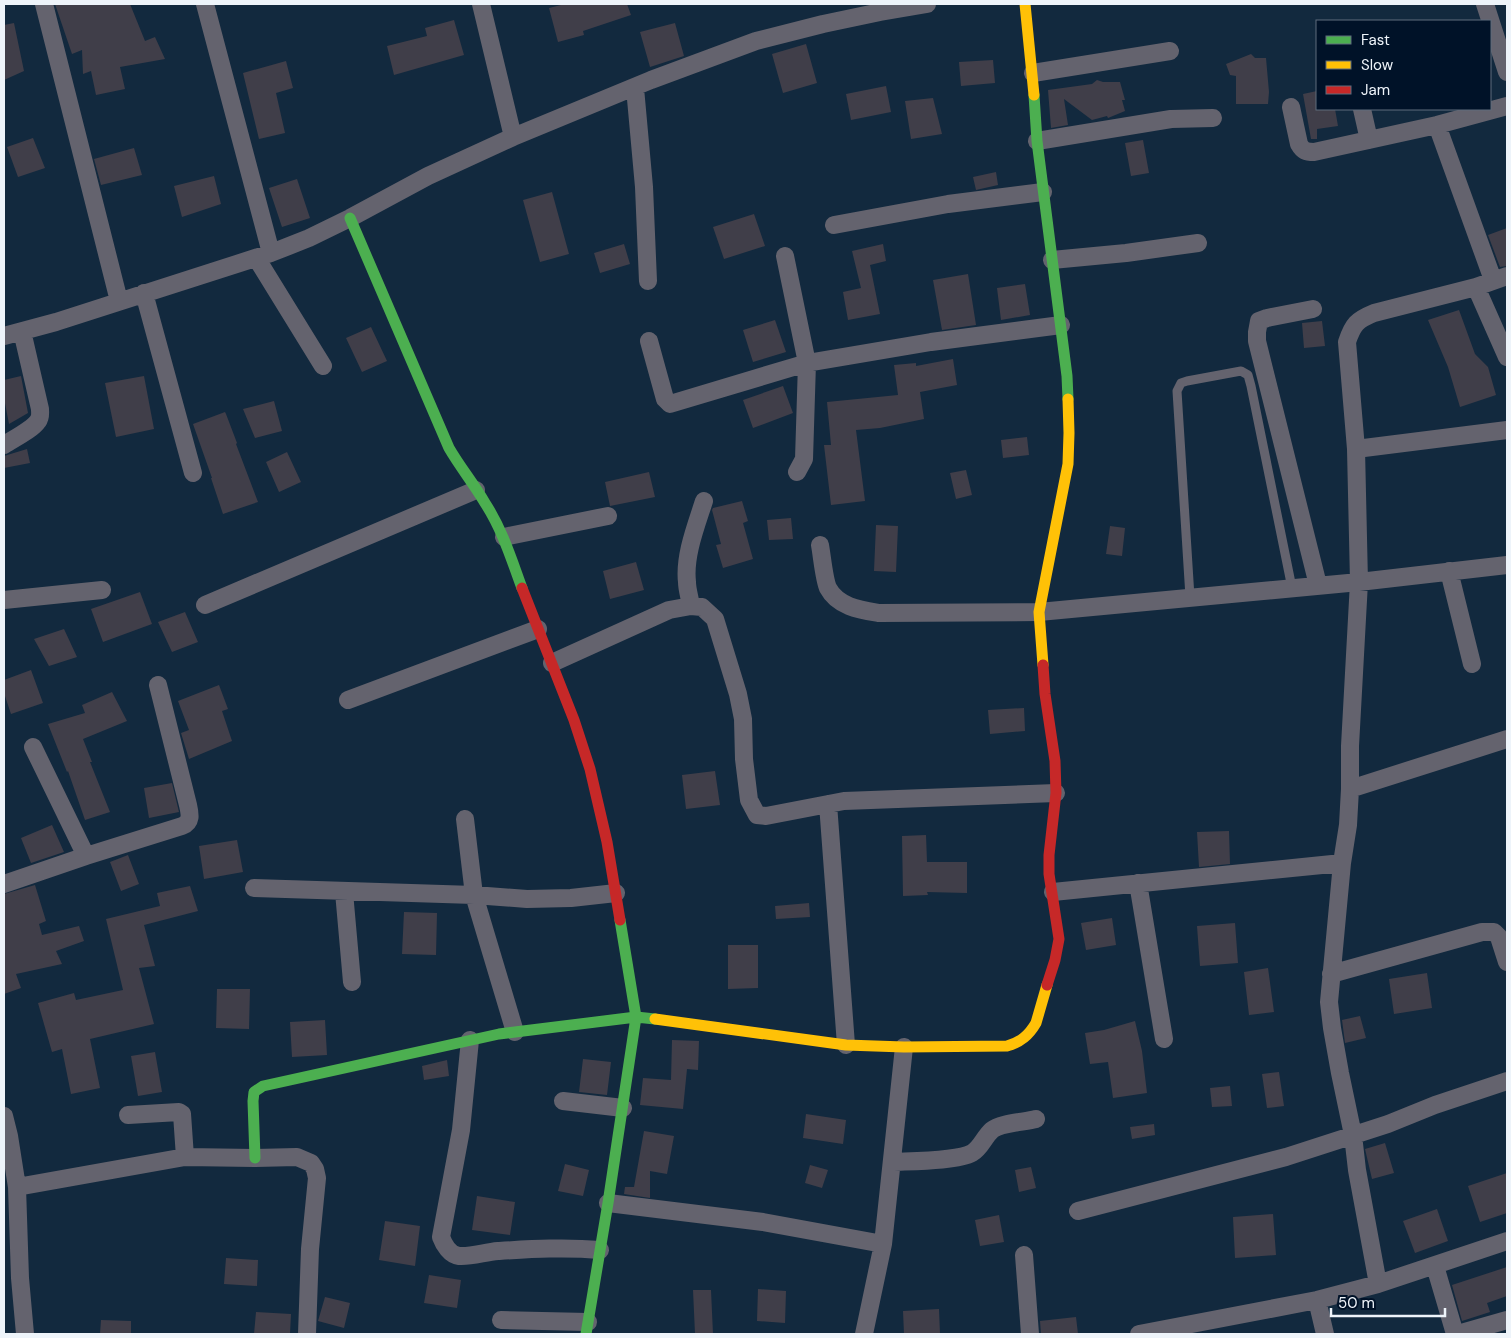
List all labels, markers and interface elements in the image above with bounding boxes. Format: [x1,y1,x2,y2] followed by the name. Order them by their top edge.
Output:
[1316,20,1491,110] legend
[1361,30,1390,50] text: Fast
[1361,55,1394,75] text: Slow
[1361,80,1390,100] text: Jam
[1331,1286,1445,1318] scale bar
[1338,1293,1375,1313] text: 50 m

